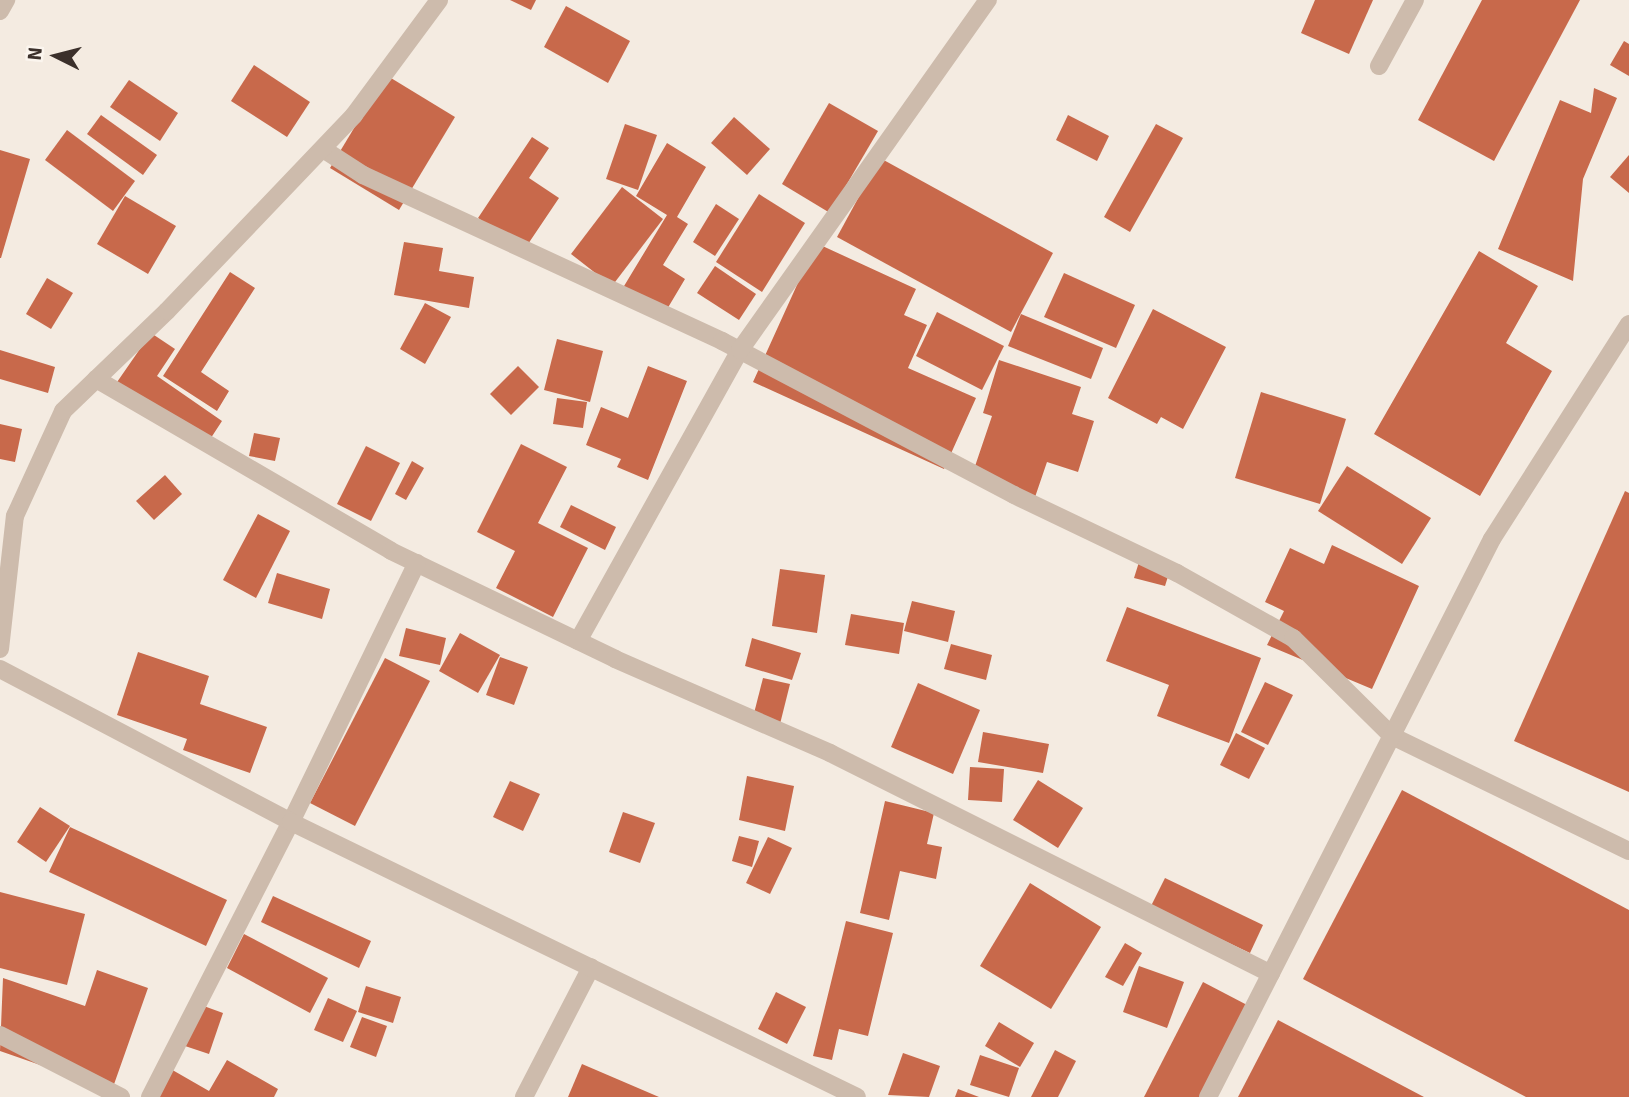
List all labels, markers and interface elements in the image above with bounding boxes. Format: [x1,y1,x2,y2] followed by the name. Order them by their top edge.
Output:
[21,21,91,91] north arrow
[22,46,48,62] text: N

